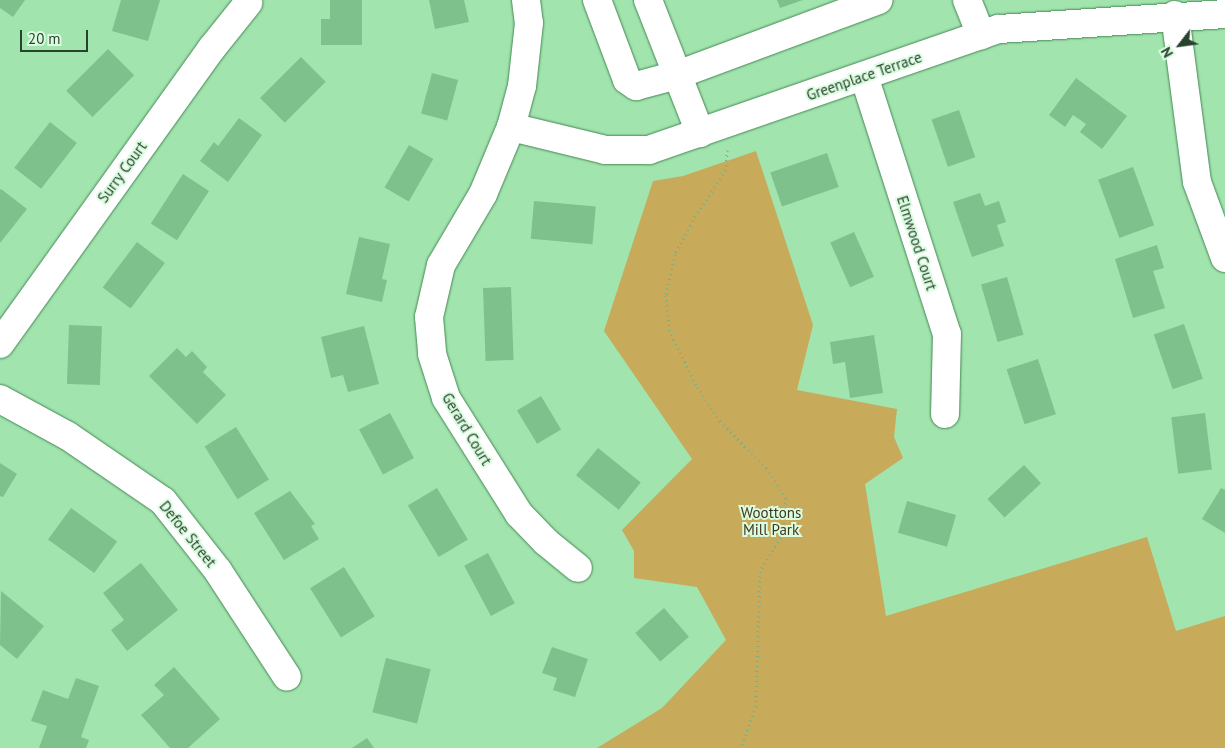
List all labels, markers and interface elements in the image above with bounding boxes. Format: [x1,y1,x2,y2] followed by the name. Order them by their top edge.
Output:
[22,20,90,52] scale bar
[1155,20,1205,70] north arrow
[28,29,61,48] text: 20 m
[1157,44,1177,61] text: N
[804,48,924,104] street label: Greenplace Terrace
[94,138,150,206] street label: Surry Court
[893,193,941,293] street label: Elmwood Court
[438,390,496,468] street label: Gerard Court
[156,497,220,571] street label: Defoe Street
[741,503,801,538] park label: Woottons Mill Park

